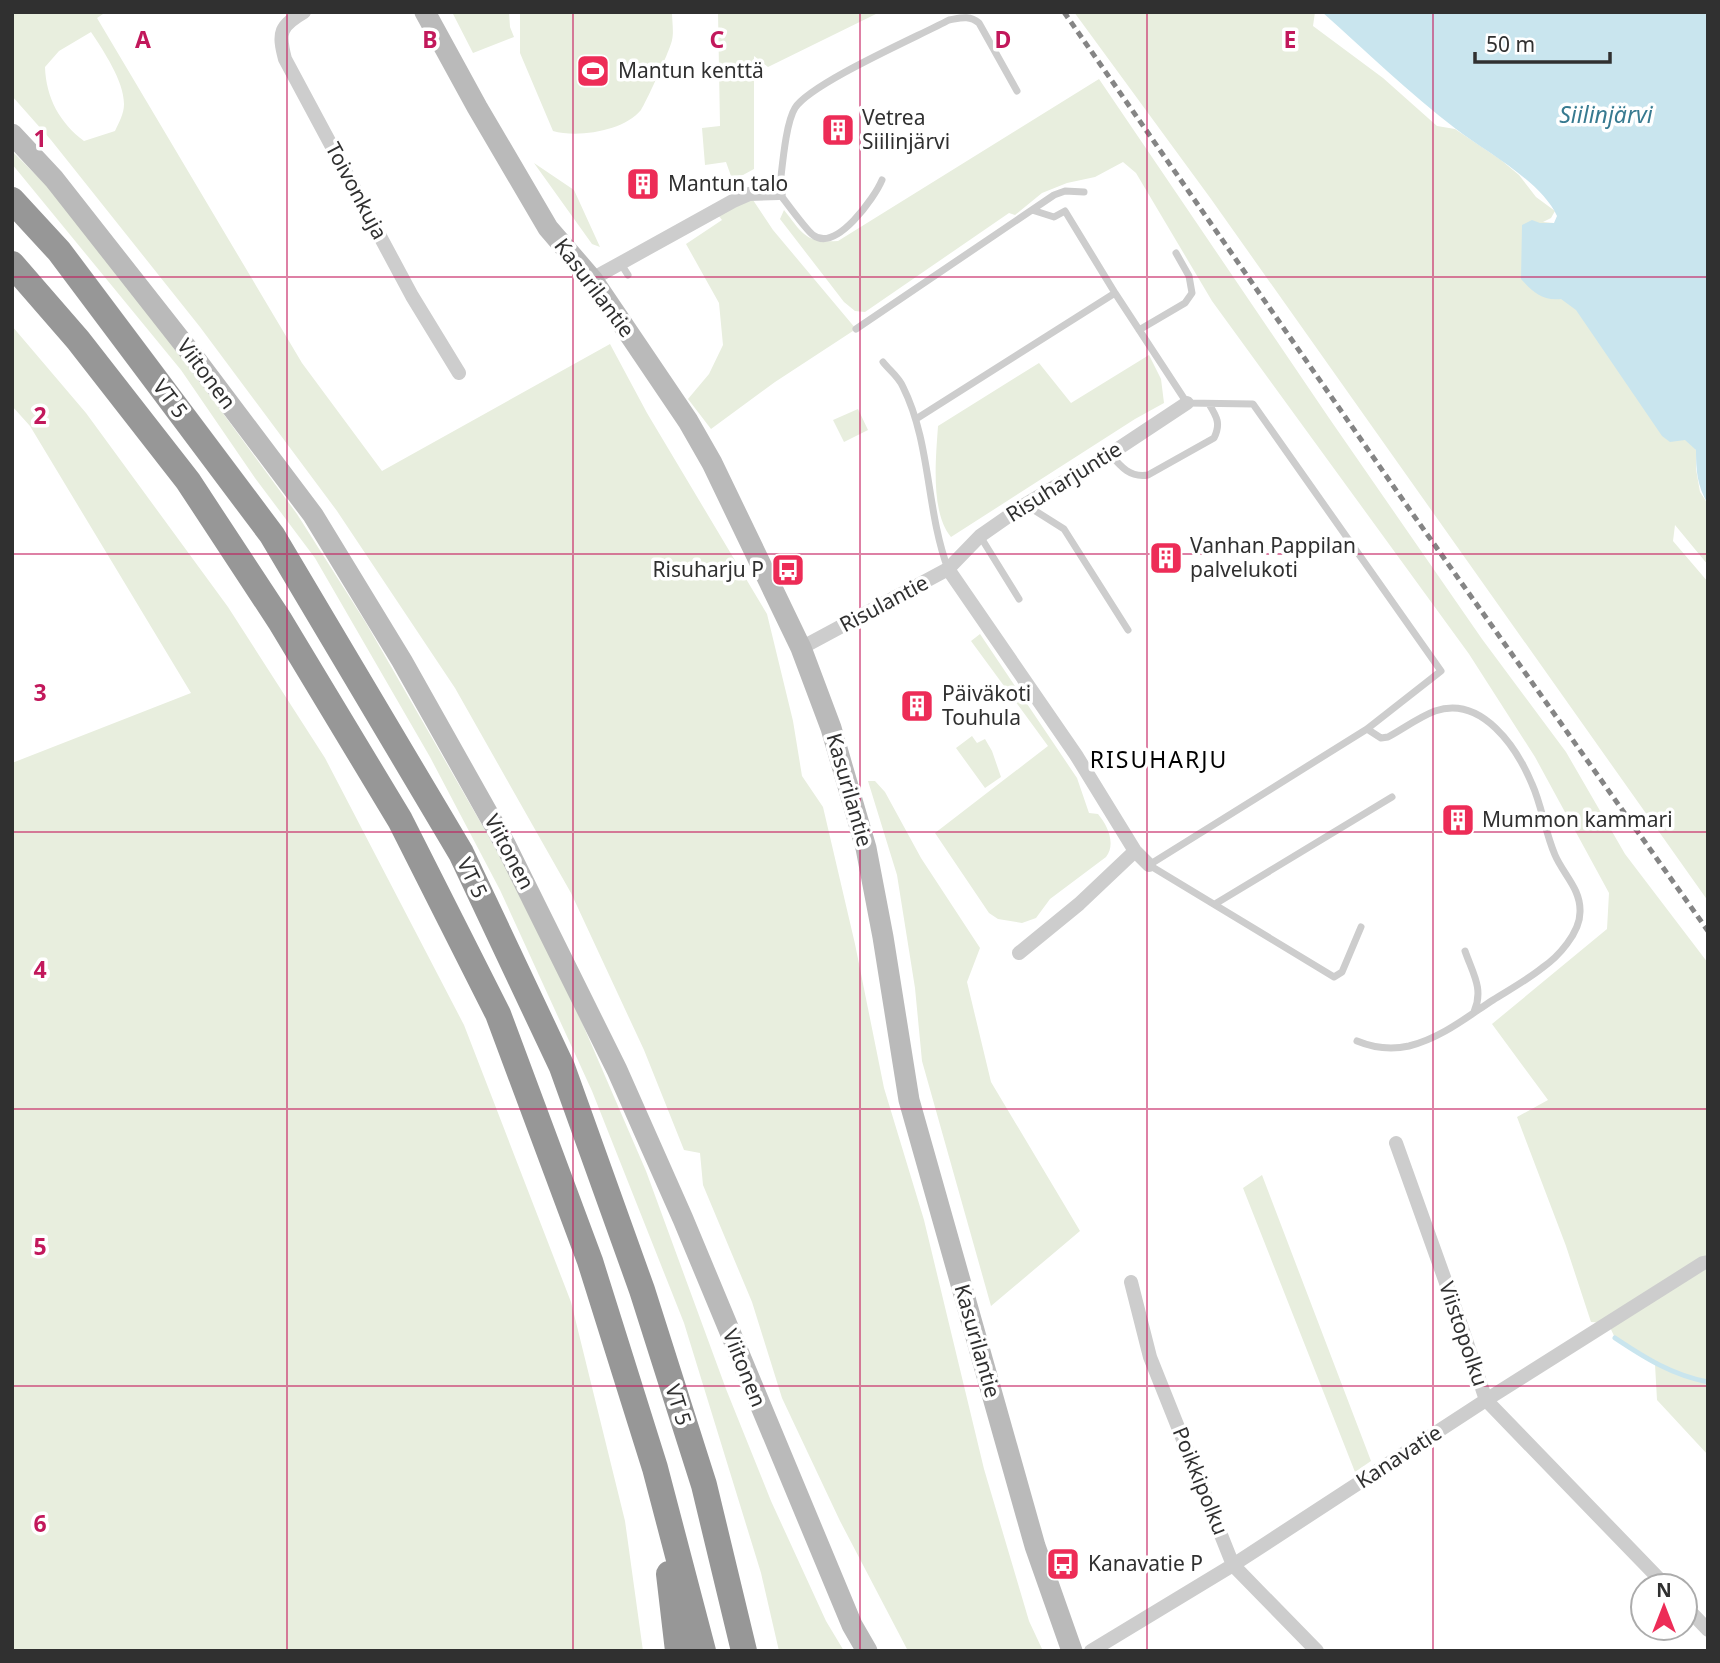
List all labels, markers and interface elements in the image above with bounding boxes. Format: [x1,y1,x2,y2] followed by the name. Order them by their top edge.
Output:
[1475,21,1610,65] scale bar
[135,23,151,55] text: A
[422,23,438,55] text: B
[710,23,725,55] text: C
[995,23,1011,55] text: D
[1284,23,1296,55] text: E
[1486,30,1535,58] text: 50 m
[574,52,612,90] sports icon: Mantun kenttä
[618,56,764,84] place label: Mantun kenttä
[1559,98,1654,130] water label: Siilinjärvi
[862,103,950,155] place label: Vetrea Siilinjärvi
[819,111,857,149] building icon: Vetrea Siilinjärvi
[33,122,47,154] text: 1
[320,137,394,244] street label: Toivonkuja
[624,165,662,203] building icon: Mantun talo
[668,169,788,197] place label: Mantun talo
[548,232,641,343] street label: Kasurilantie
[171,332,243,414] street label: Viitonen
[147,373,195,423] street label: VT 5
[33,399,47,431] text: 2
[1000,435,1127,528] street label: Risuharjuntie
[1190,531,1356,583] place label: Vanhan Pappilan palvelukoti
[1147,539,1185,577] building icon: Vanhan Pappilan palvelukoti
[769,551,807,589] bus stop icon: Risuharju P
[652,555,764,583] place label: Risuharju P
[834,568,933,638] street label: Risulantie
[33,676,47,708] text: 3
[942,679,1031,731] place label: Päiväkoti Touhula
[898,687,936,725] building icon: Päiväkoti Touhula
[820,730,880,850] street label: Kasurilantie
[1090,743,1228,775] district label: RISUHARJU
[1439,801,1477,839] building icon: Mummon kammari
[1482,805,1673,833] place label: Mummon kammari
[478,809,541,894] street label: Viitonen
[451,853,495,902] street label: VT 5
[33,953,47,985] text: 4
[33,1230,47,1262] text: 5
[1433,1278,1495,1390] street label: Viistopolku
[948,1281,1008,1401] street label: Kasurilantie
[717,1325,773,1411] street label: Viitonen
[659,1381,699,1429] street label: VT 5
[1350,1418,1447,1494] street label: Kanavatie
[1167,1423,1235,1539] street label: Poikkipolku
[33,1507,47,1539] text: 6
[1044,1545,1082,1583] bus stop icon: Kanavatie P
[1088,1549,1203,1577] place label: Kanavatie P
[1629,1572,1699,1642] north arrow
[1656,1577,1672,1603] text: N

